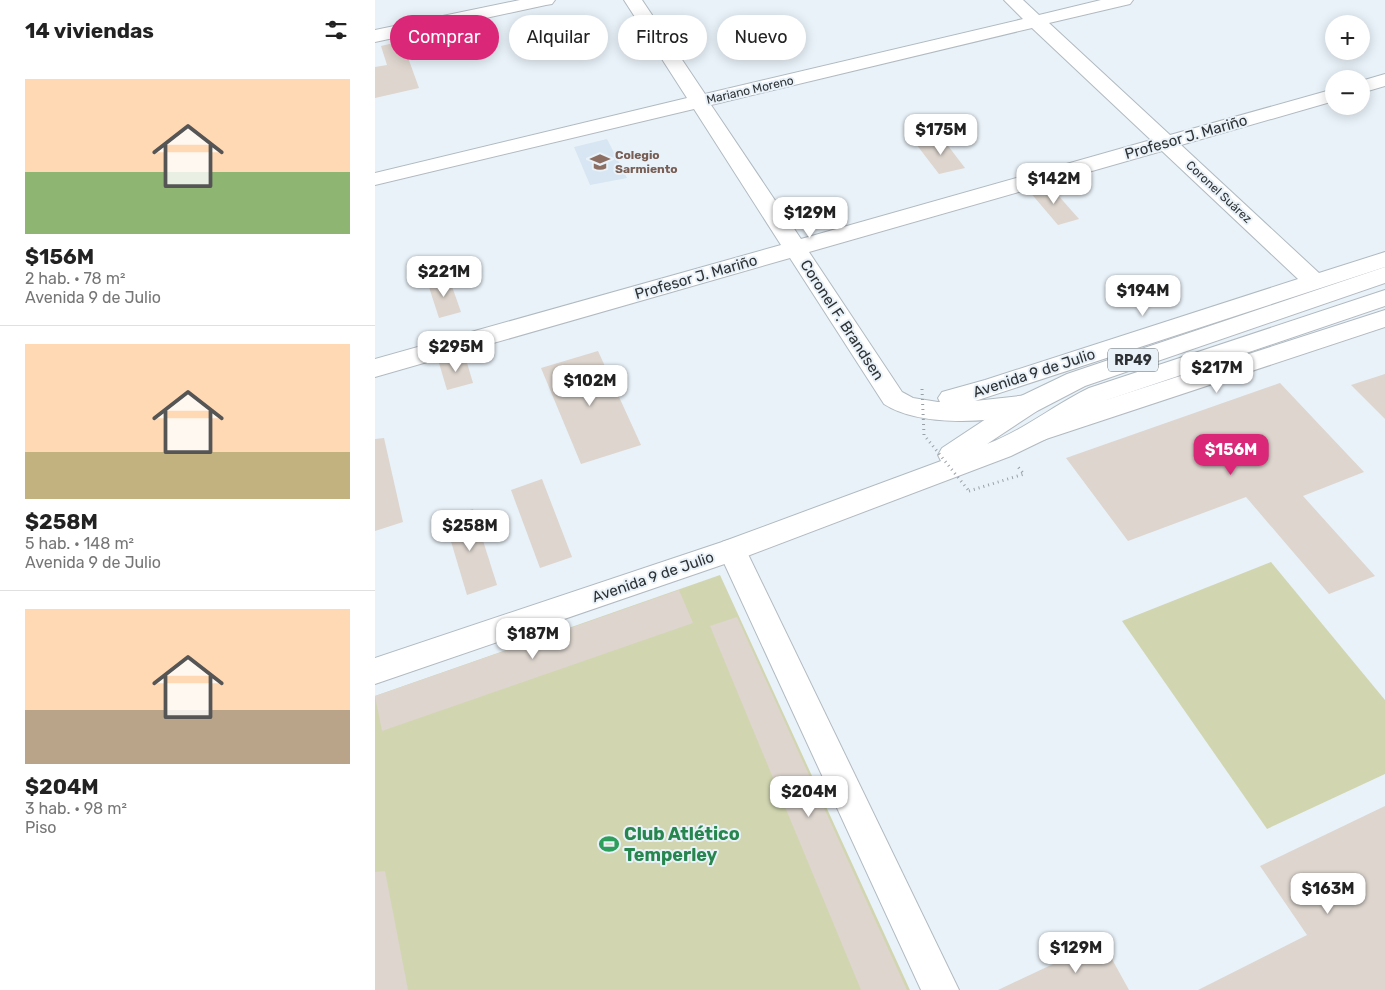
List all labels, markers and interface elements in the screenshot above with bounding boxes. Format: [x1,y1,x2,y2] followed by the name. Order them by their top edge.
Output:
[390,15,499,60] chip: Comprar
[509,15,608,60] chip: Alquilar
[618,15,707,60] chip: Filtros
[717,15,806,60] chip: Nuevo
[1325,15,1370,115] map controls
[1325,15,1370,60] button: +
[322,16,350,44] icon: filters
[25,18,154,43] text: 14 viviendas
[1325,70,1370,115] button: −
[705,73,795,107] street label: Mariano Moreno
[143,111,233,201] icon: home
[1123,111,1249,163] street label: Profesor J. Mariño
[906,114,976,156] pin: $175M
[915,120,967,139] text: $175M
[615,148,678,176] place label: Colegio Sarmiento
[589,151,611,173] school or university icon: Colegio Sarmiento
[1183,158,1255,226] street label: Coronel Suárez
[1019,162,1089,205] pin: $142M
[1027,169,1081,188] text: $142M
[775,196,845,239] pin: $129M
[784,203,836,222] text: $129M
[25,244,94,269] text: $156M
[633,251,759,303] street label: Profesor J. Mariño
[409,256,479,298] pin: $221M
[796,256,888,384] street label: Coronel F. Brandsen
[418,262,470,281] text: $221M
[25,269,125,288] text: 2 hab. · 78 m²
[1108,274,1178,317] pin: $194M
[1117,281,1169,300] text: $194M
[25,288,161,307] text: Avenida 9 de Julio
[421,330,491,373] pin: $295M
[429,337,483,356] text: $295M
[971,345,1097,401] street label: Avenida 9 de Julio
[1108,348,1158,372] road number: RP49
[1182,352,1252,394] pin: $217M
[1191,358,1243,377] text: $217M
[555,364,625,407] pin: $102M
[563,371,617,390] text: $102M
[143,377,233,467] icon: home
[1196,434,1266,476] pin: $156M
[1205,440,1257,459] text: $156M
[25,509,98,534] text: $258M
[435,510,505,552] pin: $258M
[442,516,498,535] text: $258M
[25,534,134,553] text: 5 hab. · 148 m²
[590,548,716,606] street label: Avenida 9 de Julio
[25,553,161,572] text: Avenida 9 de Julio
[498,618,568,660] pin: $187M
[507,624,559,643] text: $187M
[143,642,233,732] icon: home
[25,774,99,799] text: $204M
[774,776,844,818] pin: $204M
[781,782,837,801] text: $204M
[25,799,127,818] text: 3 hab. · 98 m²
[25,818,57,837] text: Piso
[624,823,740,866] place label: Club Atlético Temperley
[598,833,620,855] sports icon: Club Atlético Temperley
[1293,872,1363,915] pin: $163M
[1302,879,1354,898] text: $163M
[1041,932,1111,974] pin: $129M
[1050,938,1102,957] text: $129M

